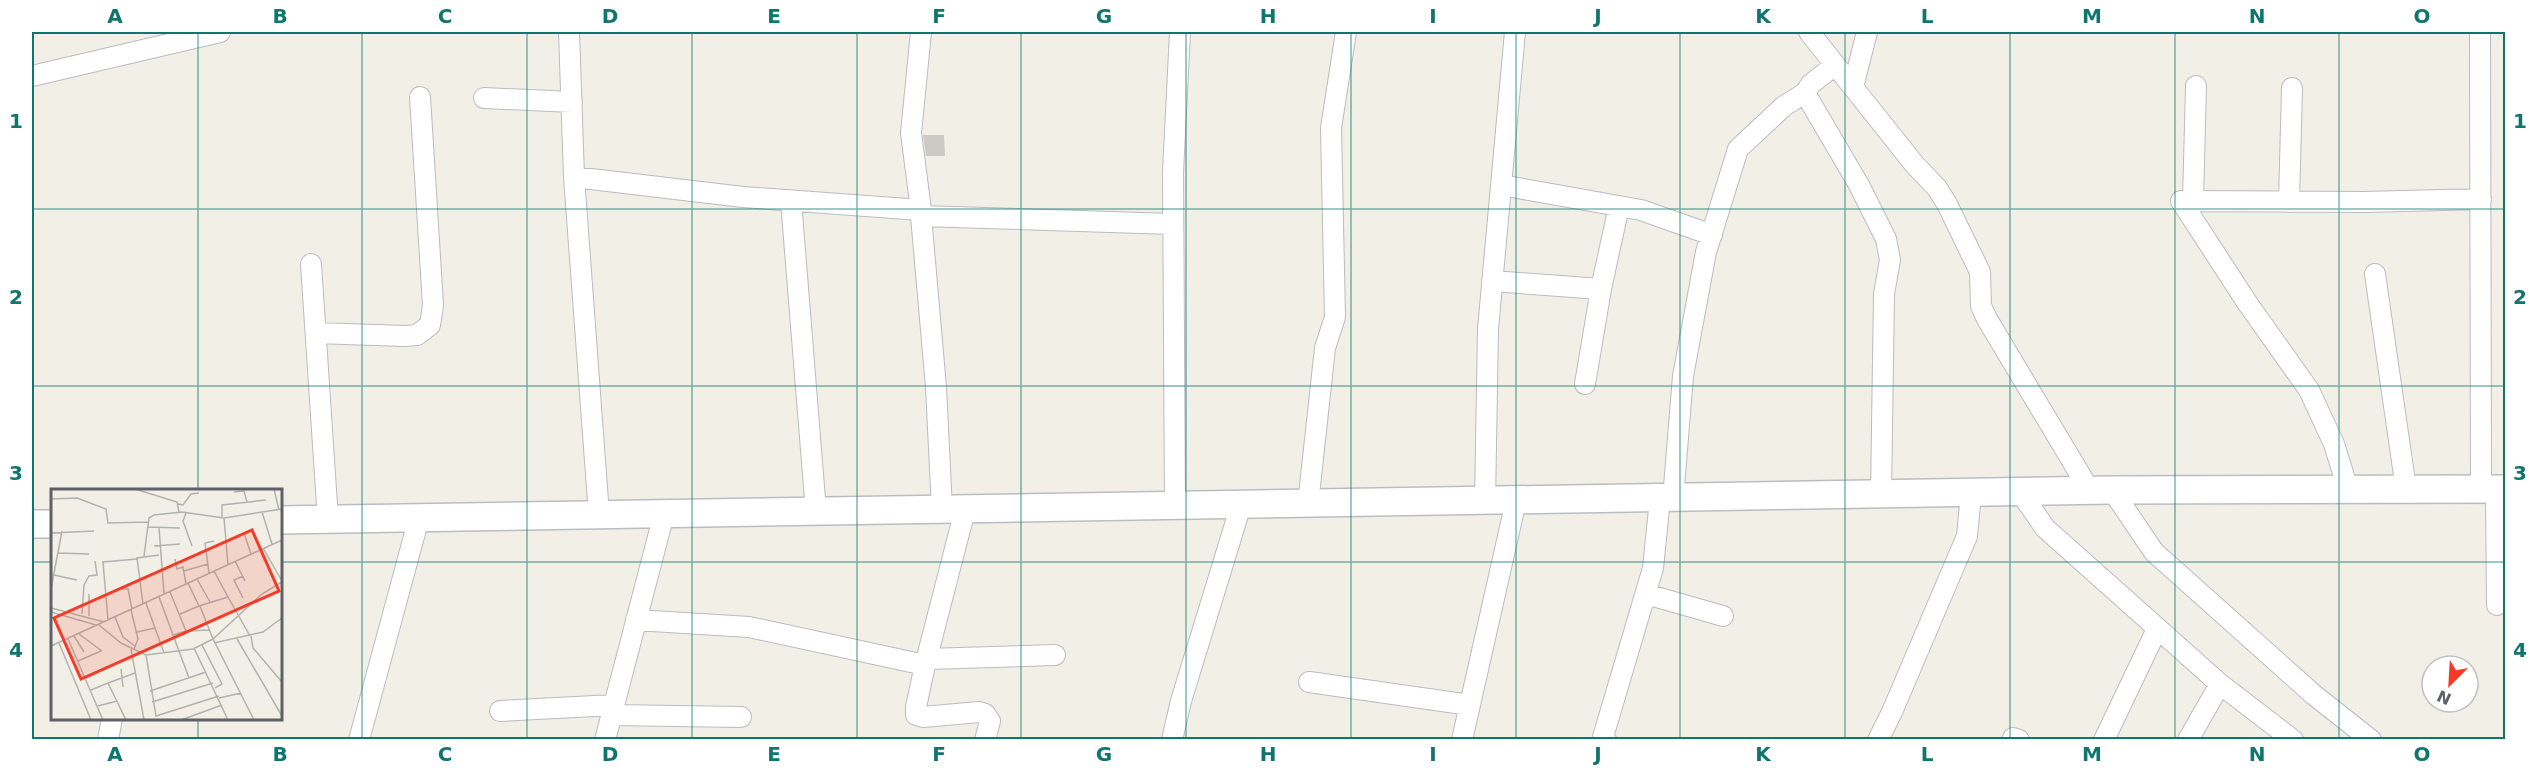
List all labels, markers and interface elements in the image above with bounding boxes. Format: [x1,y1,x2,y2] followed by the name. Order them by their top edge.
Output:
[107,4,123,28] text: A
[272,4,288,28] text: B
[438,4,452,28] text: C
[602,4,618,28] text: D
[767,4,781,28] text: E
[932,4,946,28] text: F
[1096,4,1112,28] text: G
[1260,4,1276,28] text: H
[1429,4,1437,28] text: I
[1592,4,1602,28] text: J
[1755,4,1772,28] text: K
[1921,4,1934,28] text: L
[2082,4,2102,28] text: M
[2249,4,2265,28] text: N
[2413,4,2431,28] text: O
[9,109,23,133] text: 1
[2513,109,2527,133] text: 1
[9,285,23,309] text: 2
[2513,285,2527,309] text: 2
[9,461,23,485] text: 3
[2513,461,2527,485] text: 3
[51,489,282,720] inset map
[9,638,23,662] text: 4
[2513,638,2527,662] text: 4
[2420,654,2480,714] north arrow
[2434,686,2454,709] text: N
[107,742,123,766] text: A
[272,742,288,766] text: B
[438,742,452,766] text: C
[602,742,618,766] text: D
[767,742,781,766] text: E
[932,742,946,766] text: F
[1096,742,1112,766] text: G
[1260,742,1276,766] text: H
[1429,742,1437,766] text: I
[1592,742,1602,766] text: J
[1755,742,1772,766] text: K
[1921,742,1934,766] text: L
[2082,742,2102,766] text: M
[2249,742,2265,766] text: N
[2413,742,2431,766] text: O

